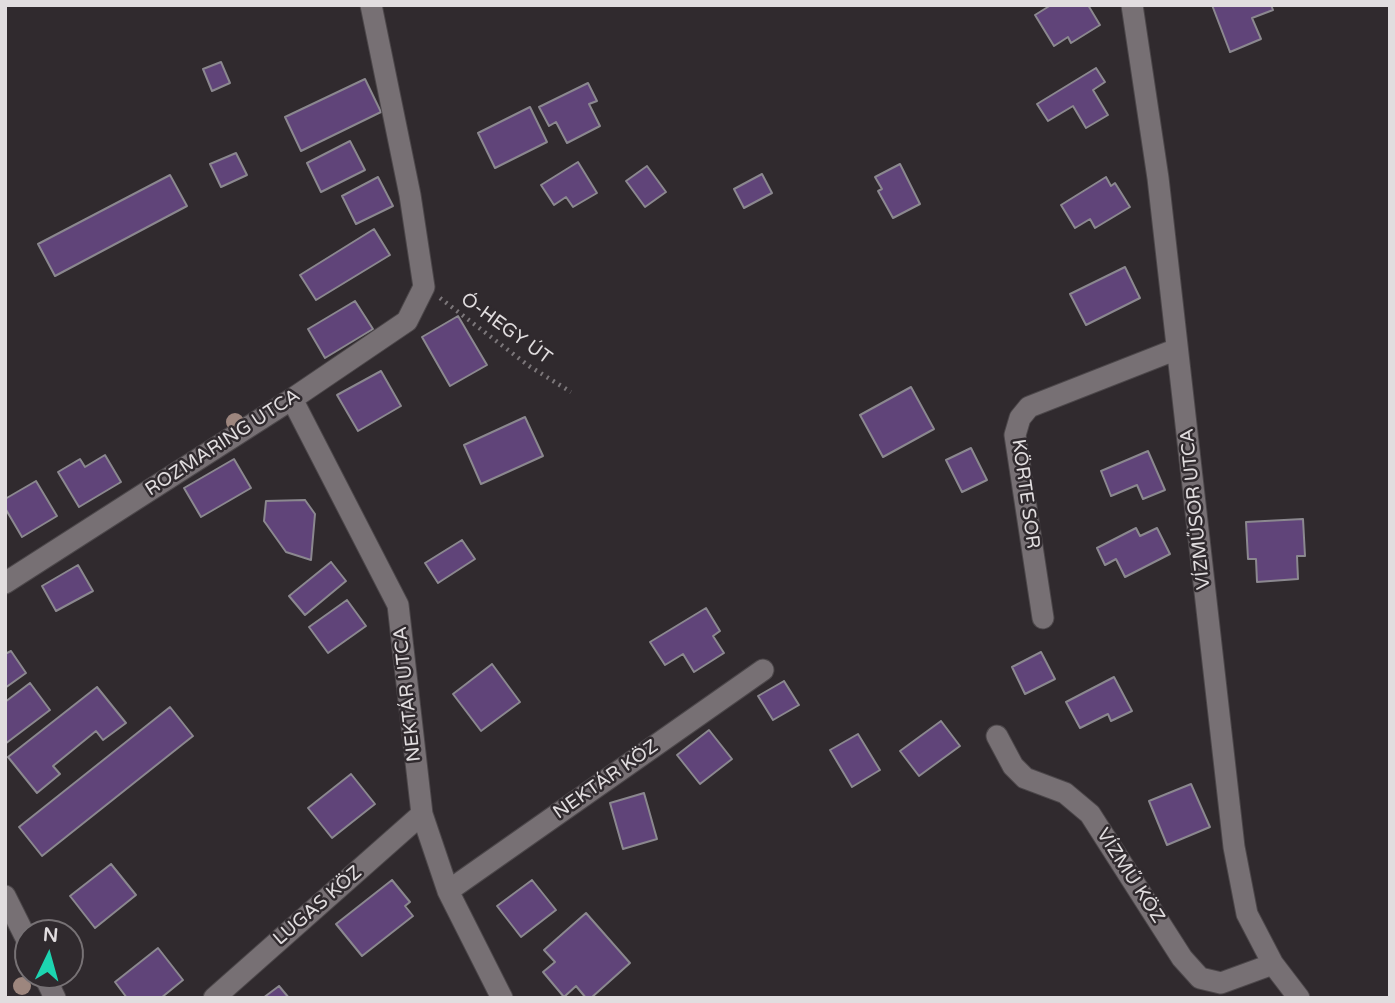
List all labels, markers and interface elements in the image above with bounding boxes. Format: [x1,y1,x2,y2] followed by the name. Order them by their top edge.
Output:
[456,288,556,370] street label: Ó-HEGY ÚT
[141,384,305,502] street label: ROZMARING UTCA
[1176,427,1216,591] street label: VÍZMŰSOR UTCA
[1006,438,1044,550] street label: KÖRTE SOR
[390,625,426,763] street label: NEKTÁR UTCA
[549,735,663,825] street label: NEKTÁR KÖZ
[1091,824,1169,928] street label: VÍZMŰ KÖZ
[269,861,367,951] street label: LUGAS KÖZ
[14,919,84,989] north arrow
[42,923,59,947] text: N

